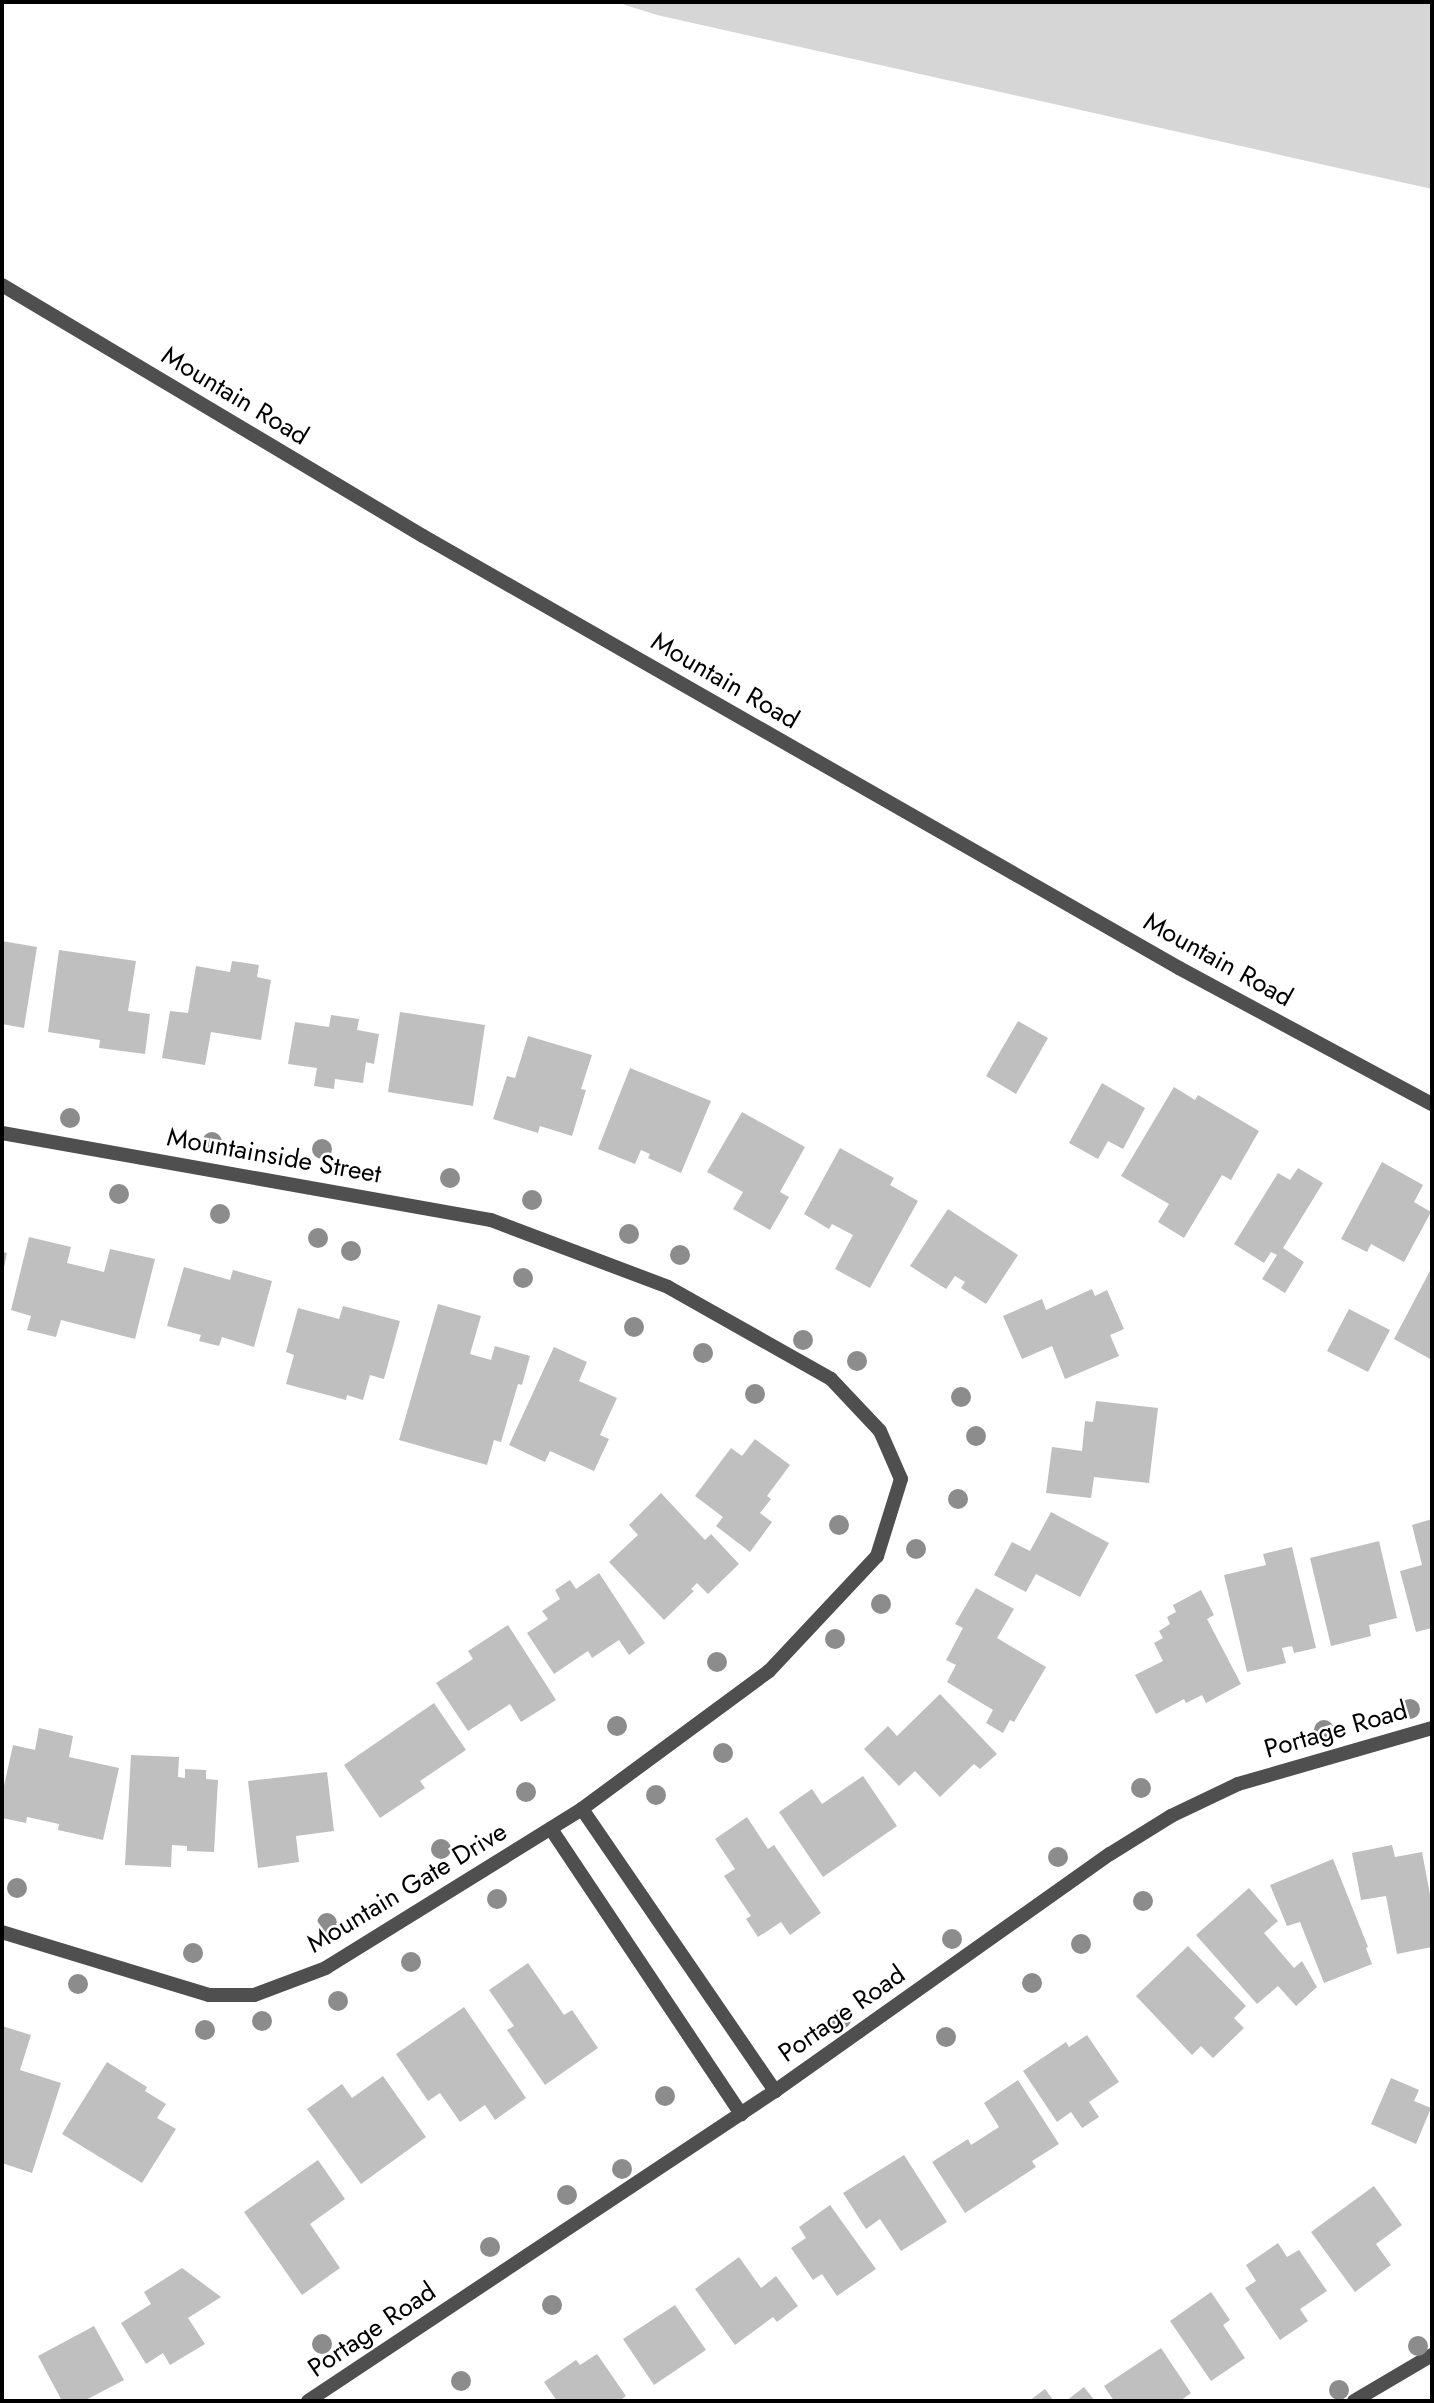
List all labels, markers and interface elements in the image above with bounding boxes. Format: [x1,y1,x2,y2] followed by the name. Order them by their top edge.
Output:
[156,340,314,452] street label: Mountain Road
[645,626,805,736] street label: Mountain Road
[1138,906,1298,1014] street label: Mountain Road
[164,1122,384,1190] street label: Mountainside Street
[1261,1695,1411,1765] street label: Portage Road
[302,1816,512,1960] street label: Mountain Gate Drive
[773,1959,911,2069] street label: Portage Road
[302,2276,442,2384] street label: Portage Road

